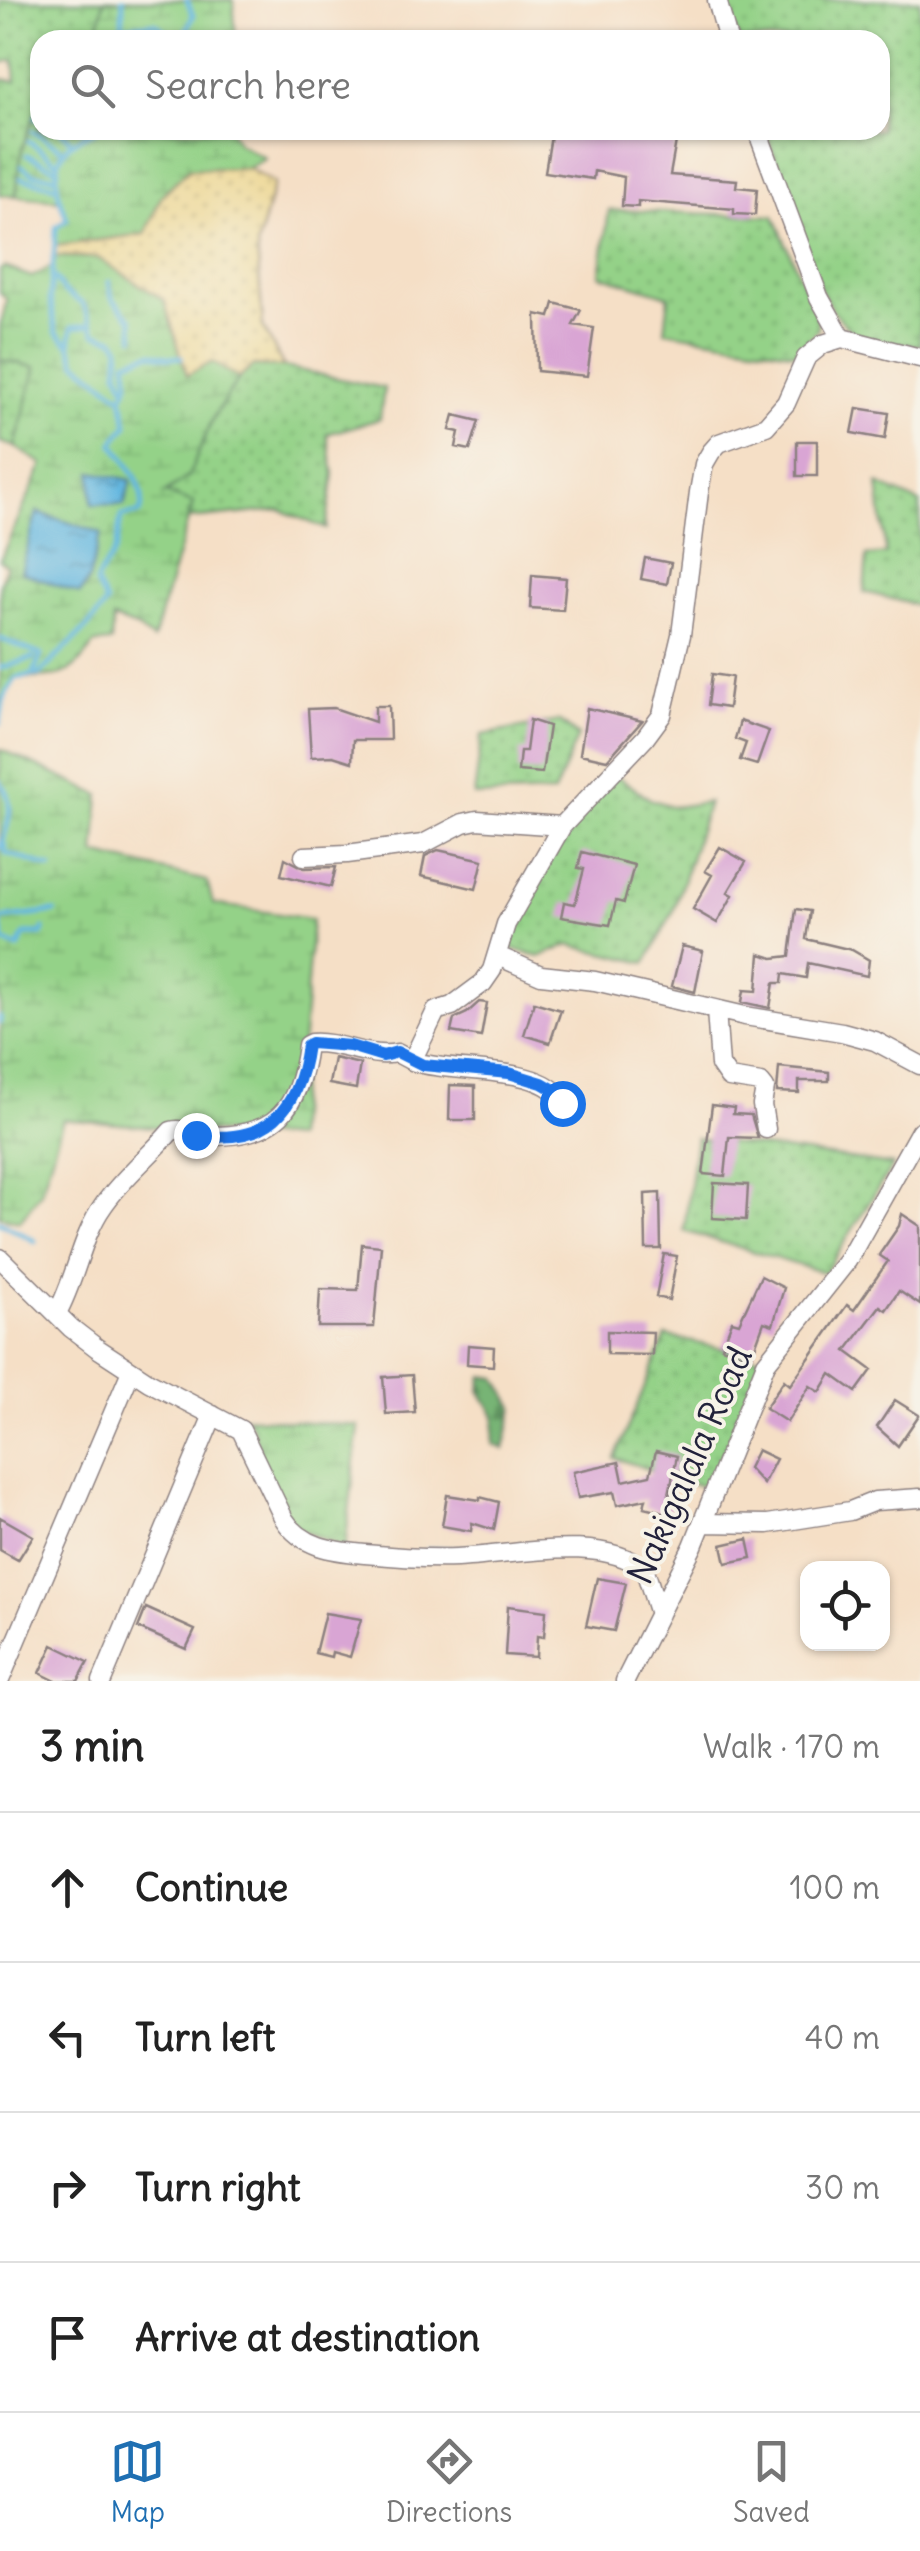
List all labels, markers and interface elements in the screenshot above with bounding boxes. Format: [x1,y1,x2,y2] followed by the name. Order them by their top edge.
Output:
[30,30,890,140] search box
[65,58,120,113] icon: search
[145,62,351,109] text: Search here
[540,1081,586,1127] route start
[174,1113,220,1159] route end
[617,1340,761,1590] street label: Nakigalala Road
[800,1561,890,1651] map controls
[800,1561,890,1651] button: locate
[40,1720,144,1772] text: 3 min
[703,1726,880,1767] text: Walk · 170 m
[40,1860,95,1915] icon: ahead
[135,1864,288,1911] text: Continue
[790,1867,880,1908] text: 100 m
[40,2010,95,2065] icon: left
[135,2014,275,2061] text: Turn left
[805,2017,880,2058] text: 40 m
[40,2160,95,2215] icon: right
[135,2164,301,2211] text: Turn right
[805,2167,880,2208] text: 30 m
[40,2310,95,2365] icon: arrive
[135,2314,480,2361] text: Arrive at destination
[110,2434,165,2530] tab: Map
[386,2434,512,2530] tab: Directions
[733,2434,810,2530] tab: Saved

